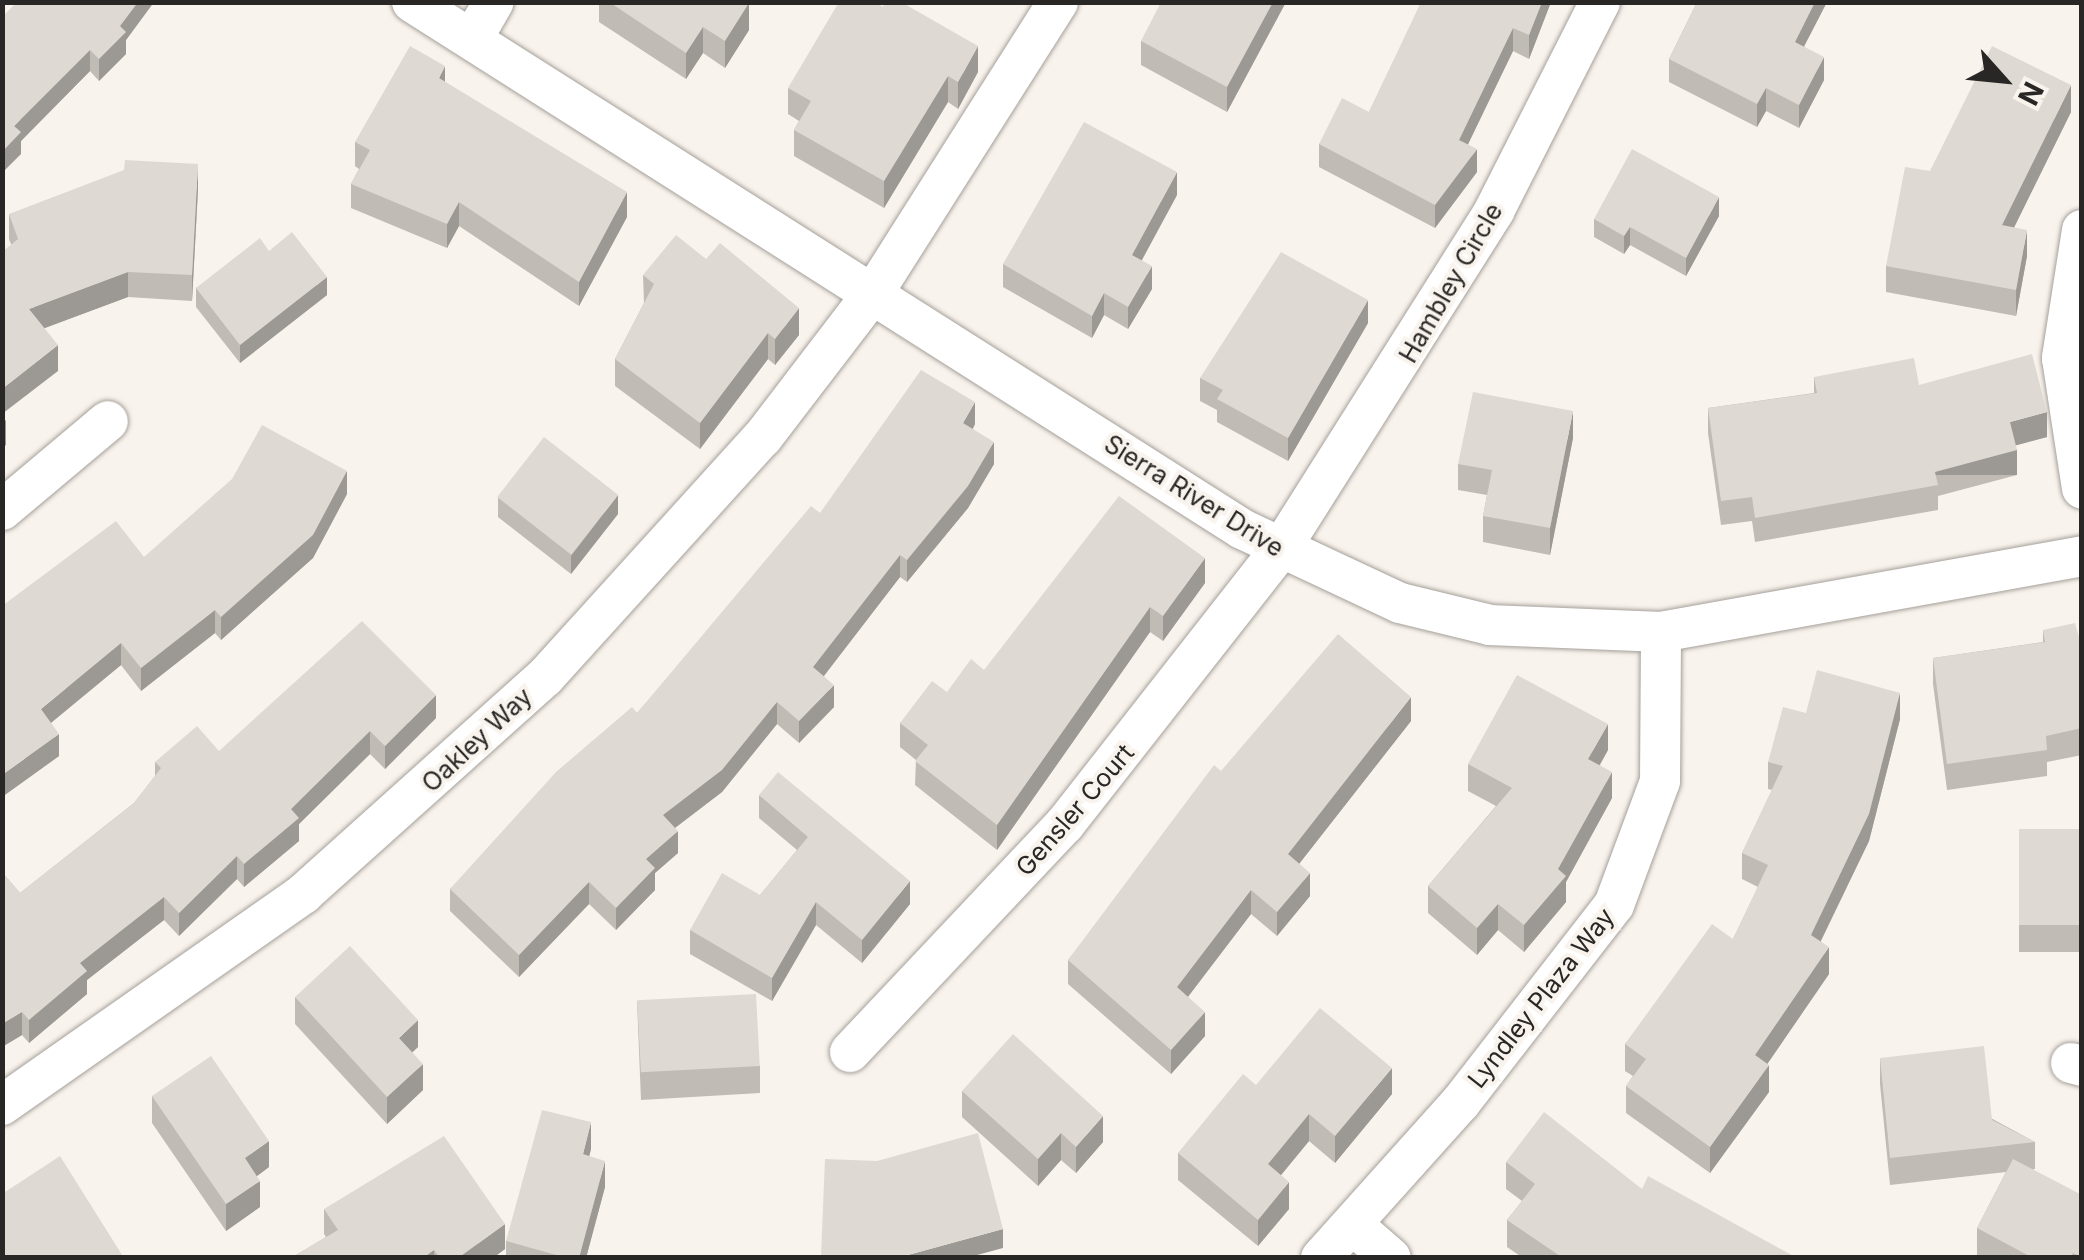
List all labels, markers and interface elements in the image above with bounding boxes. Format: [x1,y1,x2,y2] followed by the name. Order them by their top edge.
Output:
[1954,30,2054,130] north arrow
[2011,76,2051,111] text: N
[1393,198,1509,368] street label: Hambley Circle
[1099,429,1289,563] street label: Sierra River Drive
[416,682,538,798] street label: Oakley Way
[1010,738,1140,882] street label: Gensler Court
[1462,902,1620,1094] street label: Lyndley Plaza Way

